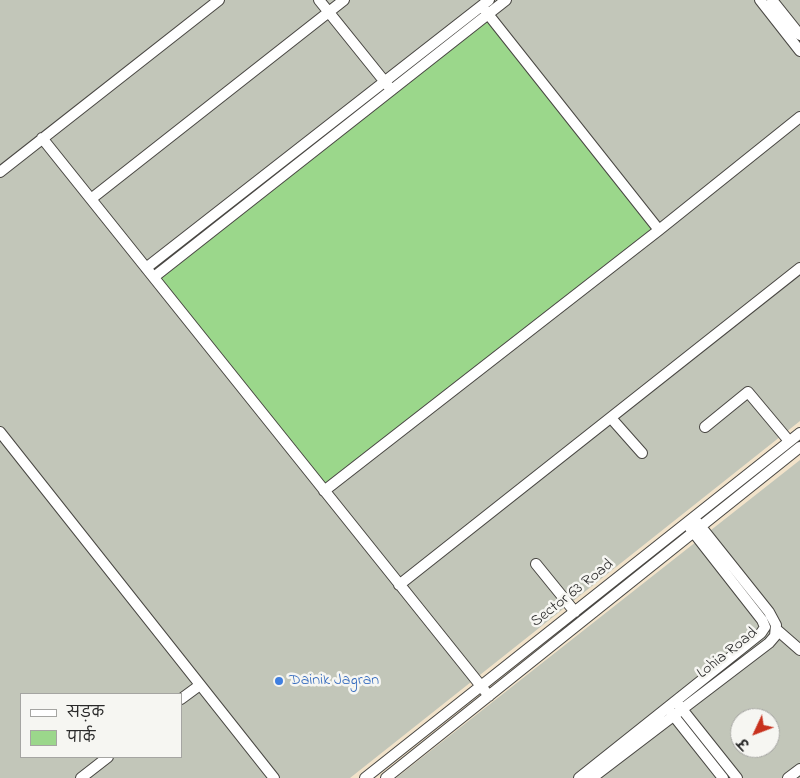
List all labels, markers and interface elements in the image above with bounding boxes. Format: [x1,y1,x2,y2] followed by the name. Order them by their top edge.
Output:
[528,556,618,632] street label: Sector 63 Road
[694,624,762,684] street label: Lohia Road
[289,671,379,691] place label: Dainik Jagran
[273,675,285,687] marker: Dainik Jagran
[20,693,182,758] legend
[67,702,104,724] text: सड़क
[730,708,780,758] north arrow
[67,727,95,749] text: पार्क
[734,732,755,753] text: उ

